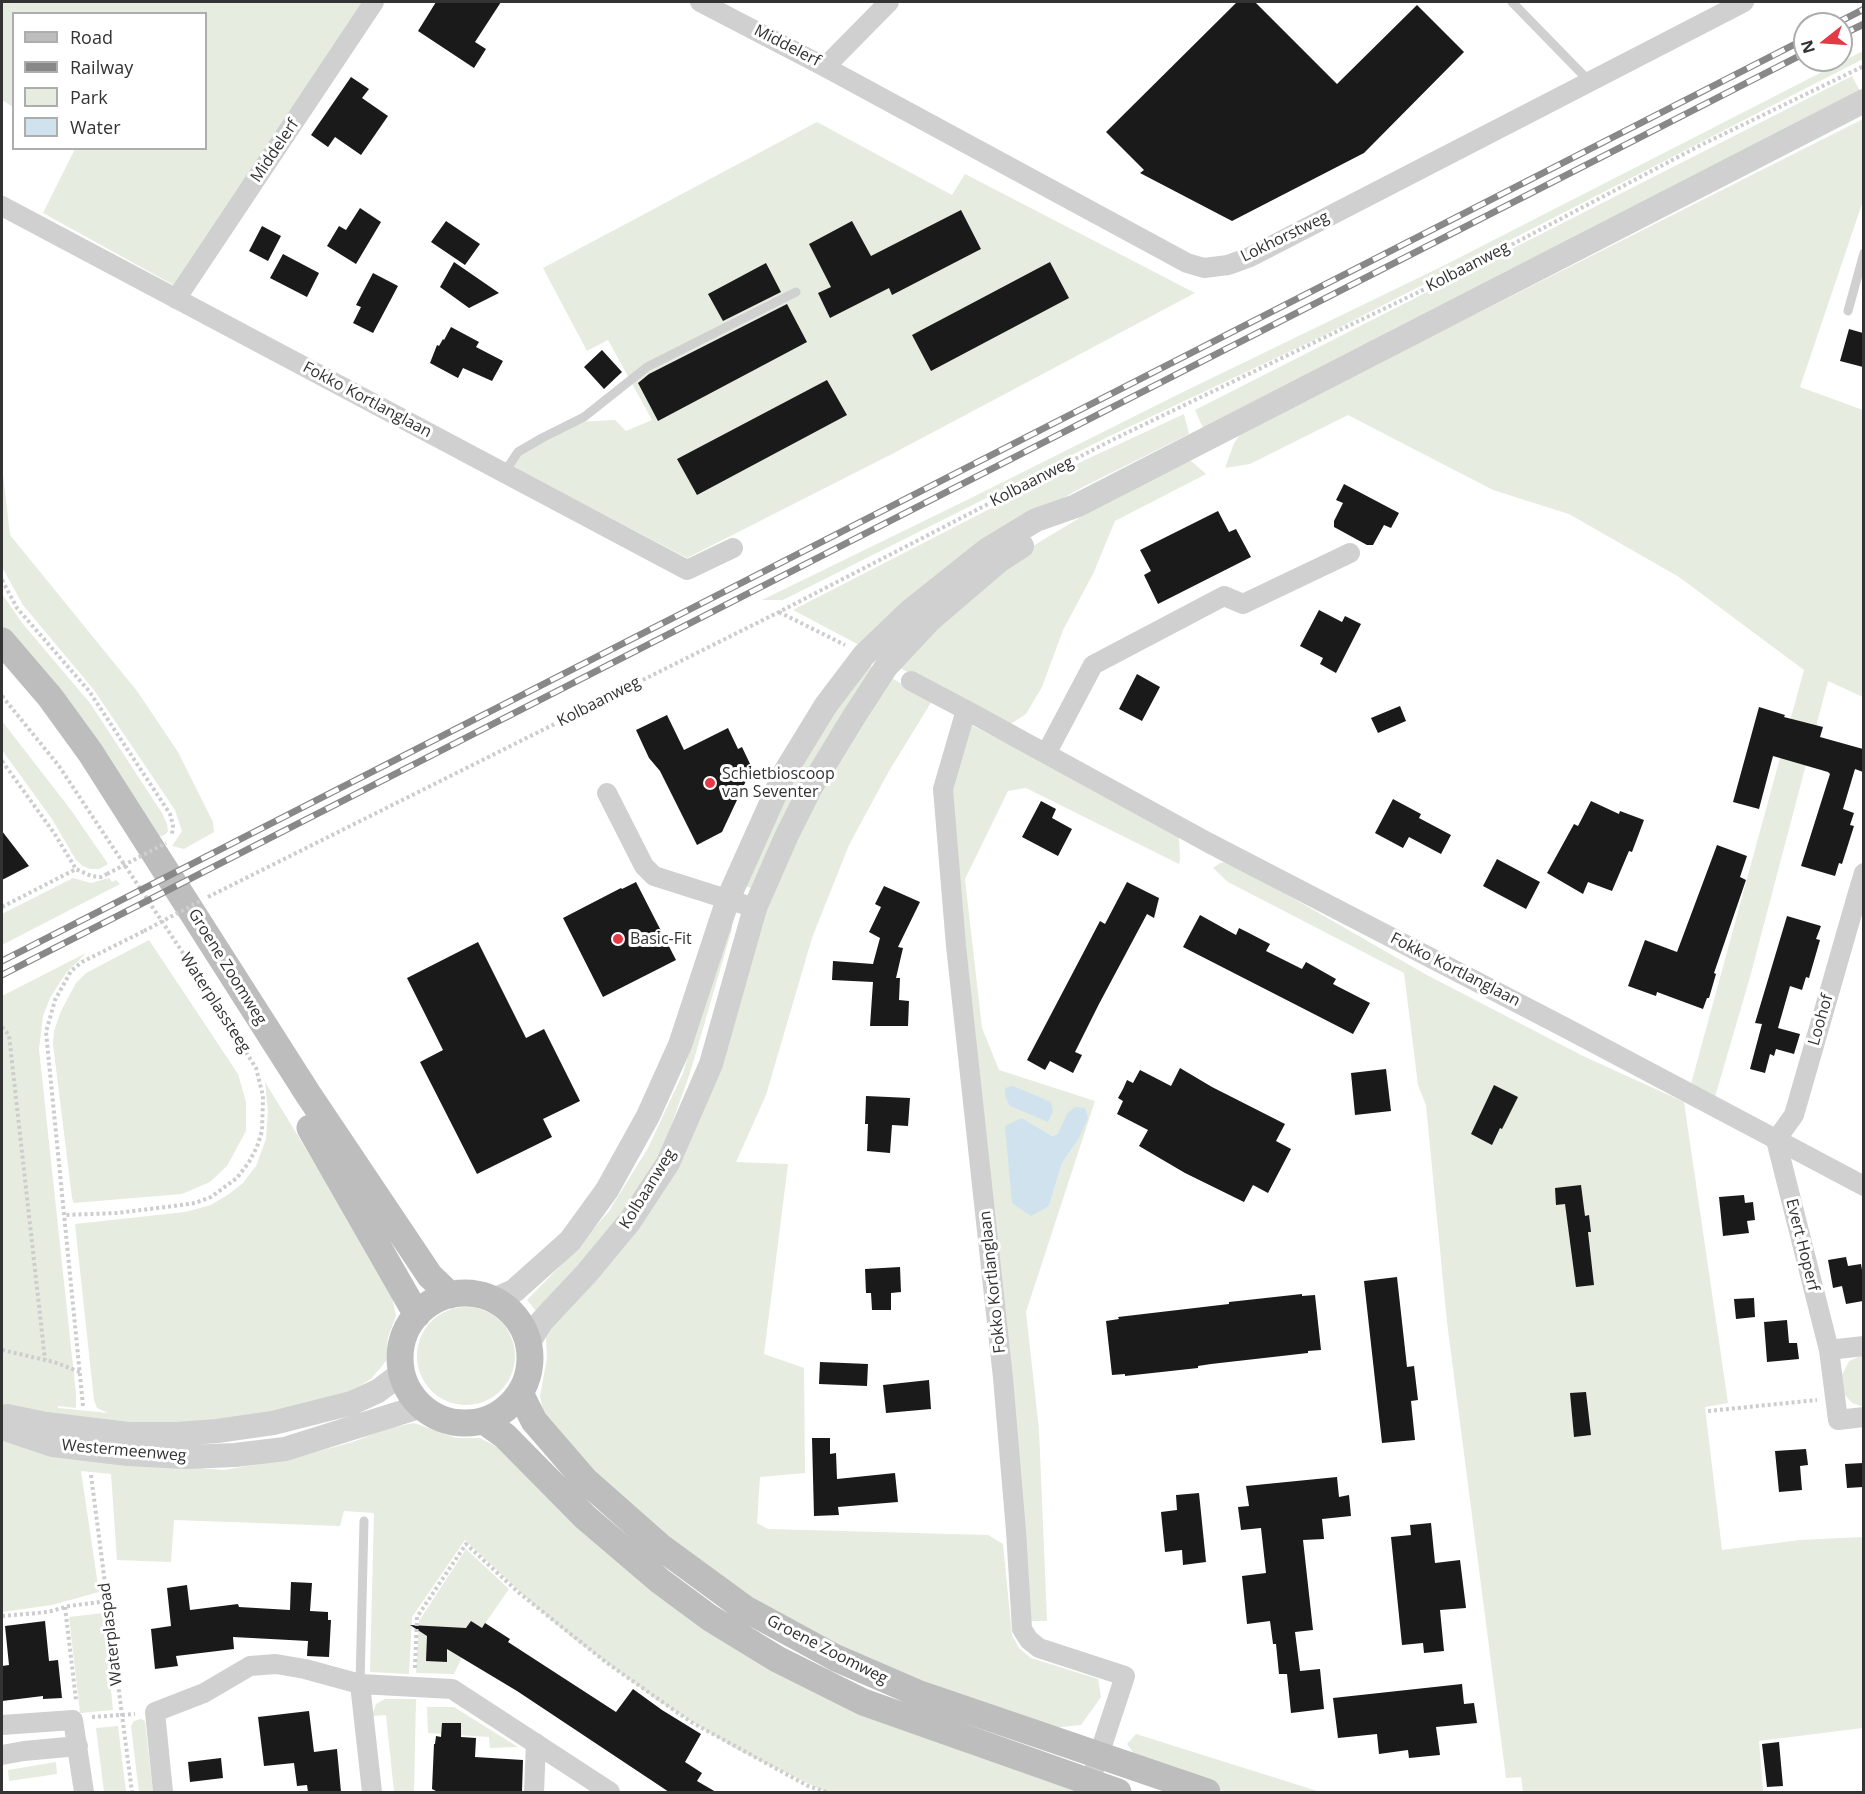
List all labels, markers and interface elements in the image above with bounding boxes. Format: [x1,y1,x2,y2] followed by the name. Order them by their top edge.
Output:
[12,12,207,150] legend
[1793,12,1853,72] north arrow
[751,21,823,71] street label: Middelerf
[70,25,113,49] text: Road
[1795,37,1820,56] text: N
[70,55,133,79] text: Railway
[70,85,108,109] text: Park
[70,115,121,139] text: Water
[247,116,303,186] street label: Middelerf
[1238,207,1332,267] street label: Lokhorstweg
[1423,238,1513,296] street label: Kolbaanweg
[299,358,435,442] street label: Fokko Kortlanglaan
[987,453,1077,511] street label: Kolbaanweg
[554,673,644,731] street label: Kolbaanweg
[722,764,835,802] place label: Schietbioscoop van Seventer
[703,776,717,790] marker: Schietbioscoop van Seventer
[184,906,270,1028] street label: Groene Zoomweg
[630,929,692,949] place label: Basic-Fit
[1387,929,1523,1011] street label: Fokko Kortlanglaan
[611,932,625,946] marker: Basic-Fit
[176,949,254,1057] street label: Waterplassteeg
[1805,992,1837,1048] street label: Loohof
[616,1145,680,1233] street label: Kolbaanweg
[1781,1197,1823,1293] street label: Evert Hoperf
[976,1210,1010,1354] street label: Fokko Kortlanglaan
[61,1436,187,1466] street label: Westermeenweg
[95,1581,127,1687] street label: Waterplaspad
[763,1611,891,1689] street label: Groene Zoomweg

